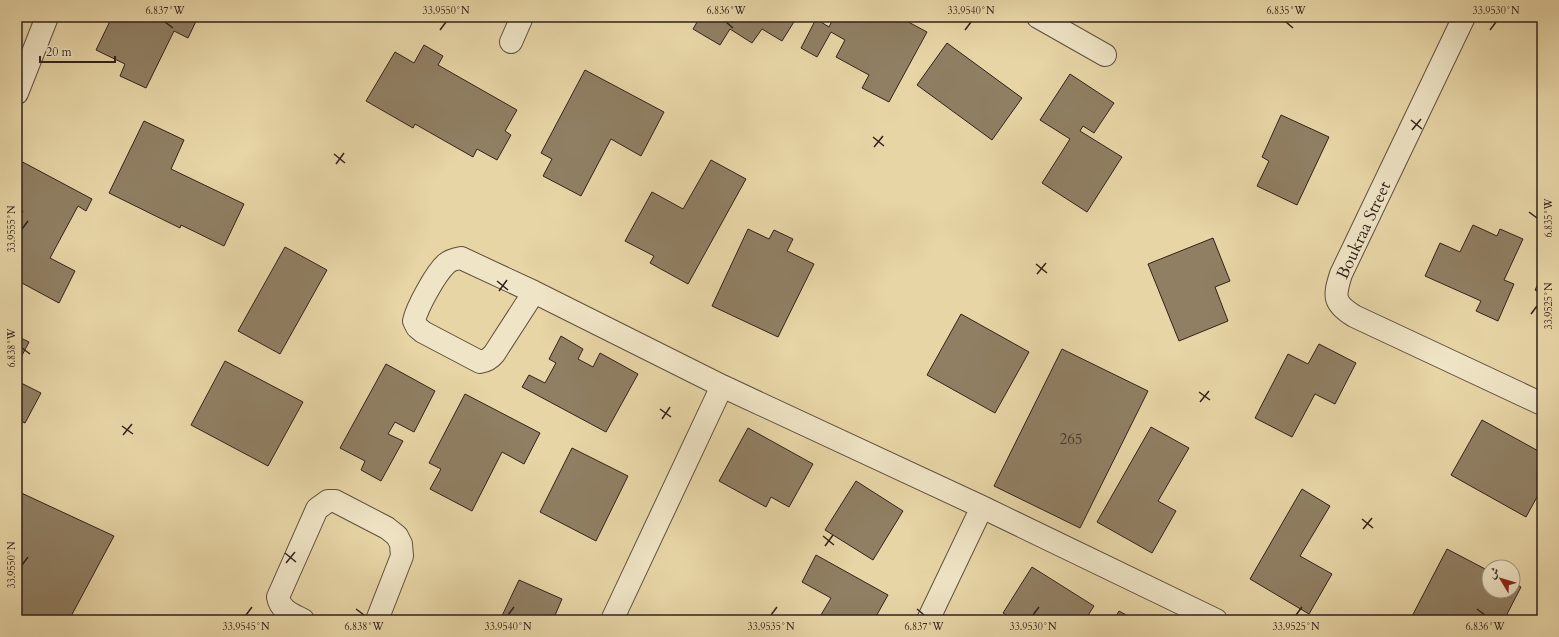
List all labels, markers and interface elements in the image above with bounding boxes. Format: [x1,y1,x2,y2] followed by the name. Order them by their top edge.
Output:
[145,4,186,18] text: 6.837°W
[423,4,470,18] text: 33.9550°N
[706,4,747,18] text: 6.836°W
[948,4,995,18] text: 33.9540°N
[1266,4,1307,18] text: 6.835°W
[1473,4,1520,18] text: 33.9530°N
[40,38,115,64] scale bar
[46,44,73,60] text: 20 m
[1331,177,1396,283] street label: Boukraa Street
[1542,197,1556,238] text: 6.835°W
[5,205,19,252] text: 33.9555°N
[1542,282,1556,329] text: 33.9525°N
[5,327,19,368] text: 6.838°W
[1059,429,1083,449] house number: 265
[5,541,19,588] text: 33.9550°N
[1481,559,1521,599] north arrow
[1484,564,1503,582] text: ش
[223,620,270,634] text: 33.9545°N
[344,620,385,634] text: 6.838°W
[485,620,532,634] text: 33.9540°N
[748,620,795,634] text: 33.9535°N
[904,620,945,634] text: 6.837°W
[1010,620,1057,634] text: 33.9530°N
[1273,620,1320,634] text: 33.9525°N
[1465,620,1506,634] text: 6.836°W

